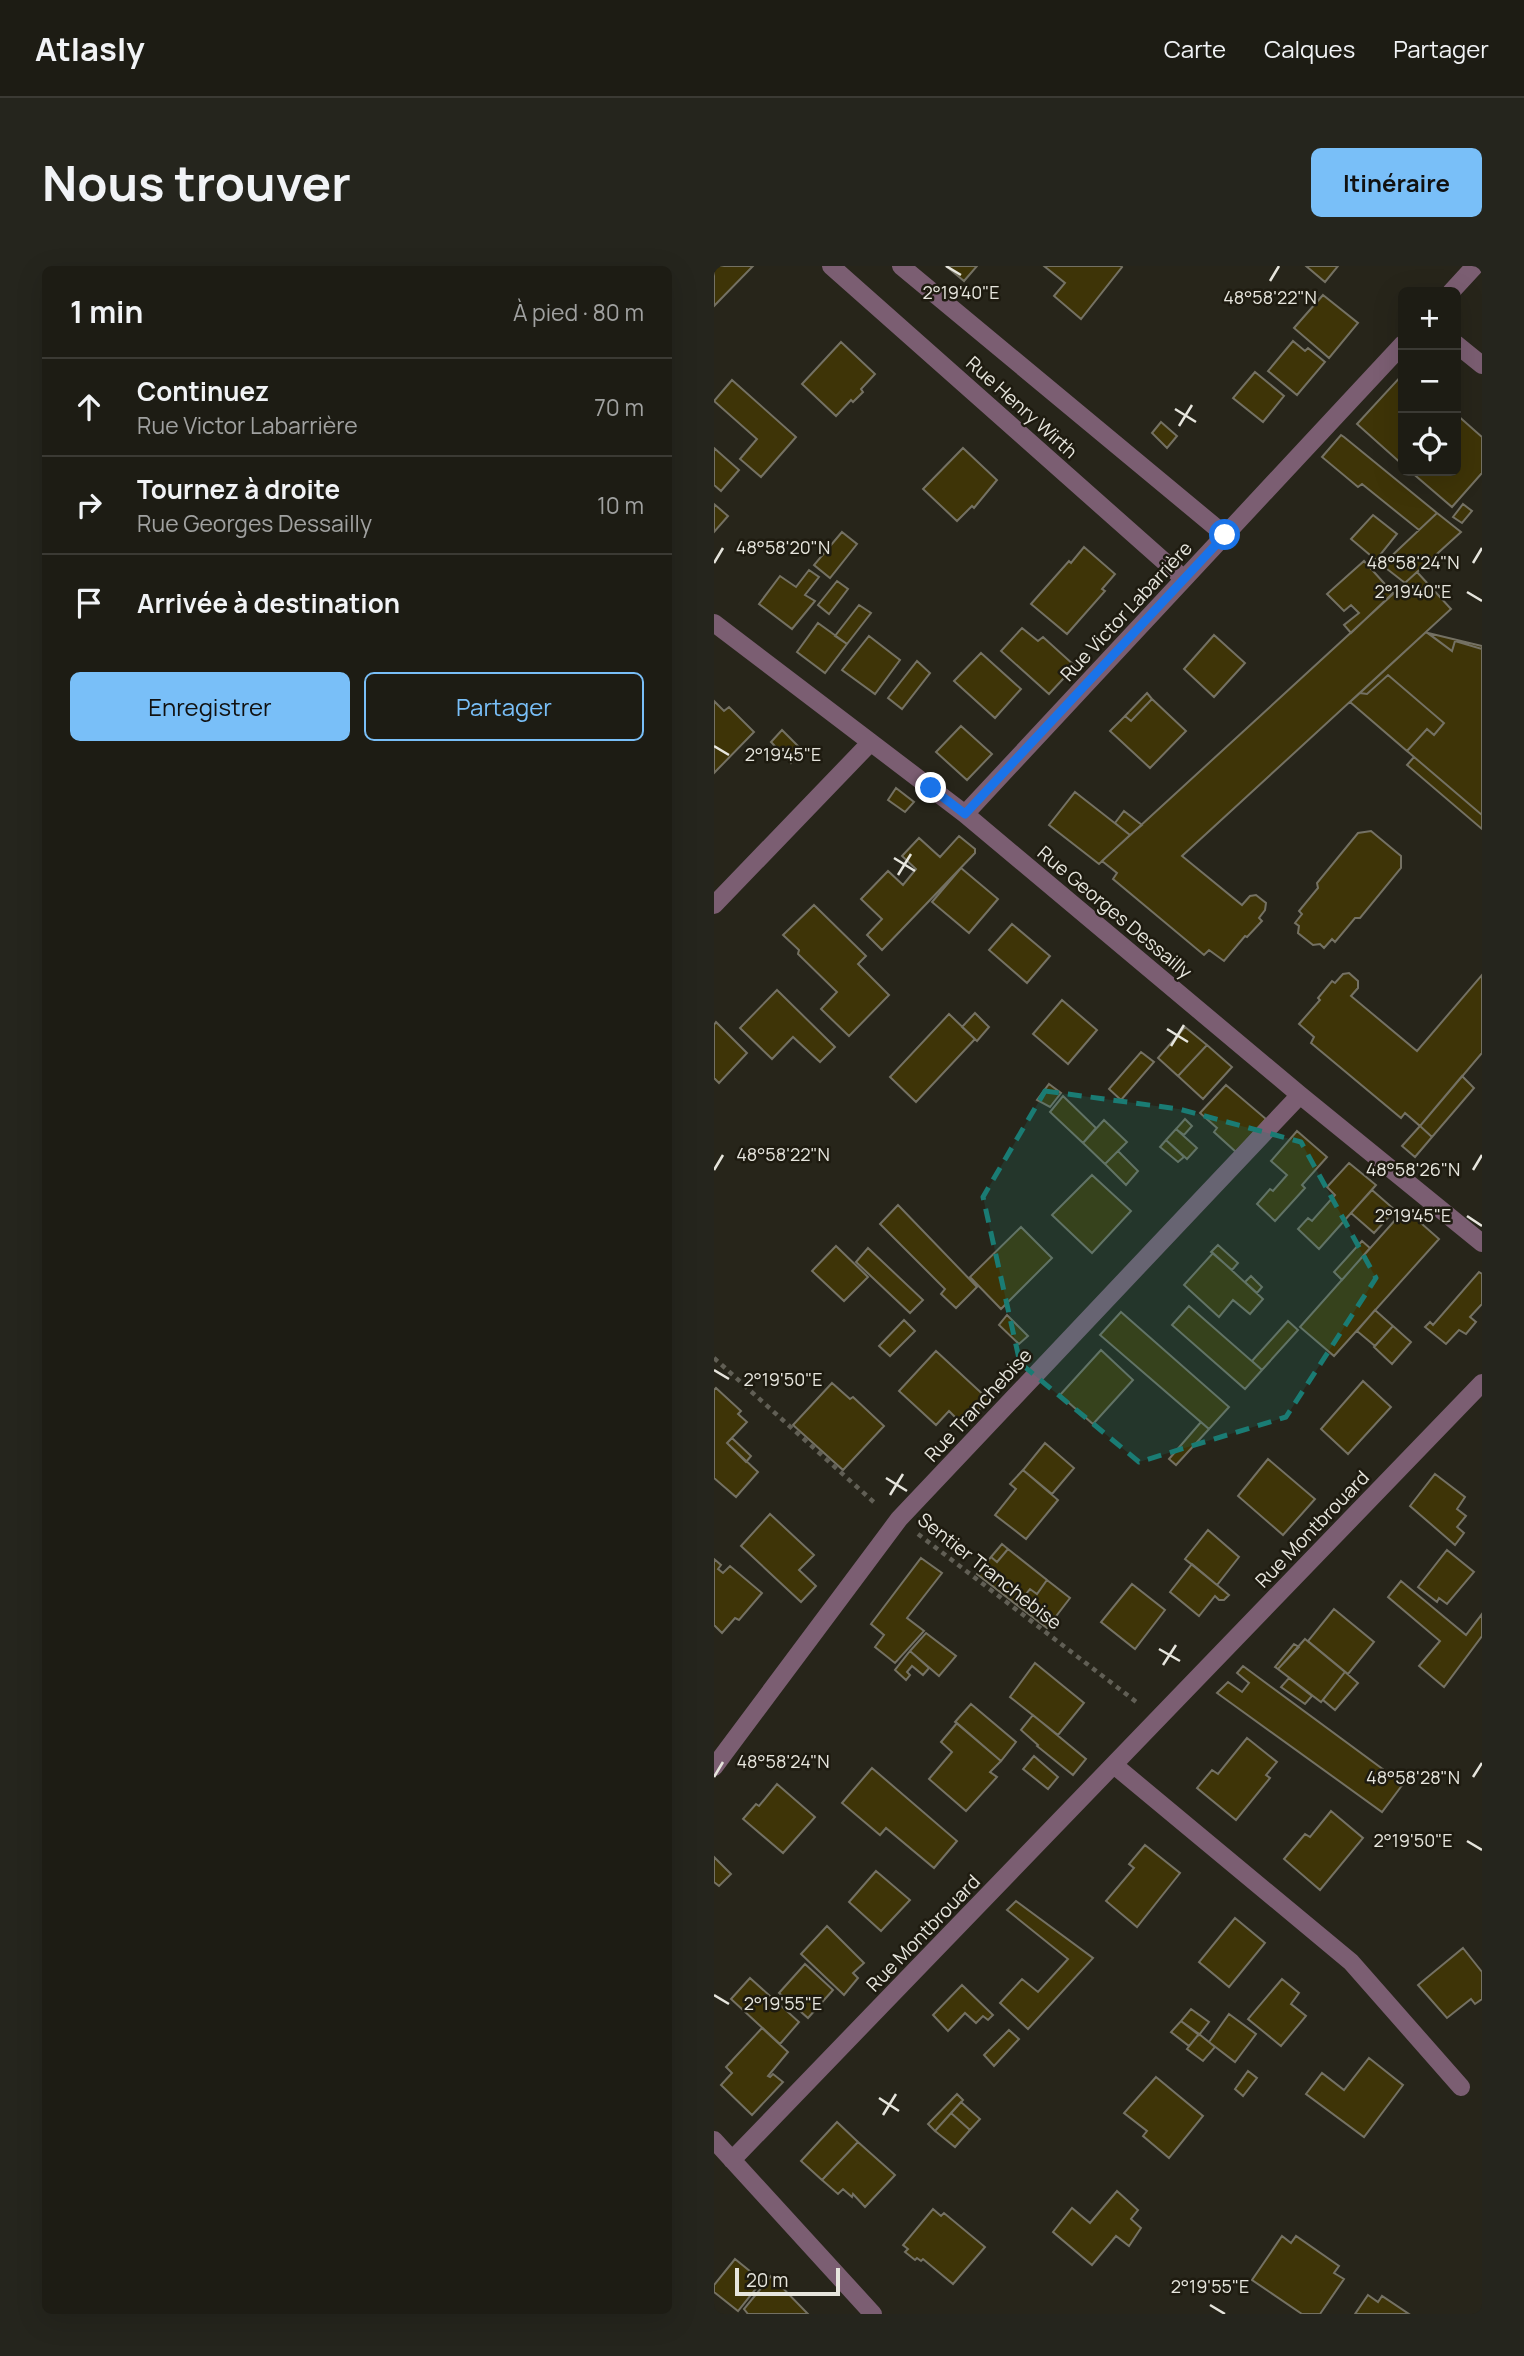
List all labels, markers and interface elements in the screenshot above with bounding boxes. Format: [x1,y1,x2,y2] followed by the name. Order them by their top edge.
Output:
[35,26,145,71] text: Atlasly
[1164,32,1226,65] text: Carte
[1264,32,1355,65] text: Calques
[1393,32,1489,65] text: Partager
[1311,148,1482,217] button: Itinéraire
[42,149,351,216] text: Nous trouver
[922,280,1000,304] text: 2°19'40"E
[1223,285,1317,309] text: 48°58'22"N
[1398,287,1461,476] map controls
[1398,287,1461,350] button: +
[70,291,143,332] text: 1 min
[513,296,644,328] text: À pied · 80 m
[961,350,1083,464] street label: Rue Henry Wirth
[1398,350,1461,413] button: −
[137,373,269,409] text: Continuez
[70,388,108,426] icon: ahead
[594,391,644,423] text: 70 m
[137,409,358,441] text: Rue Victor Labarrière
[1398,413,1461,476] button: locate
[137,471,340,507] text: Tournez à droite
[70,486,108,524] icon: right
[597,489,644,521] text: 10 m
[137,507,372,539] text: Rue Georges Dessailly
[1209,519,1240,550] route start
[736,535,830,559] text: 48°58'20"N
[1054,535,1198,687] street label: Rue Victor Labarrière
[1366,550,1460,574] text: 48°58'24"N
[1374,579,1452,603] text: 2°19'40"E
[70,584,108,622] icon: arrive
[137,585,400,621] text: Arrivée à destination
[70,672,350,741] button: Enregistrer
[364,672,644,741] button: Partager
[745,742,821,766] text: 2°19'45"E
[915,772,946,803] route end
[1032,840,1198,984] street label: Rue Georges Dessailly
[736,1142,830,1166] text: 48°58'22"N
[1366,1157,1460,1181] text: 48°58'26"N
[1375,1203,1451,1227] text: 2°19'45"E
[919,1343,1037,1467] street label: Rue Tranchebise
[743,1367,823,1391] text: 2°19'50"E
[1249,1465,1375,1593] street label: Rue Montbrouard
[913,1507,1067,1635] street label: Sentier Tranchebise
[736,1749,830,1773] text: 48°58'24"N
[1366,1765,1460,1789] text: 48°58'28"N
[1373,1828,1453,1852] text: 2°19'50"E
[860,1869,986,1997] street label: Rue Montbrouard
[744,1991,822,2015] text: 2°19'55"E
[735,2265,840,2297] scale bar
[746,2267,788,2293] text: 20 m
[1171,2274,1249,2298] text: 2°19'55"E

